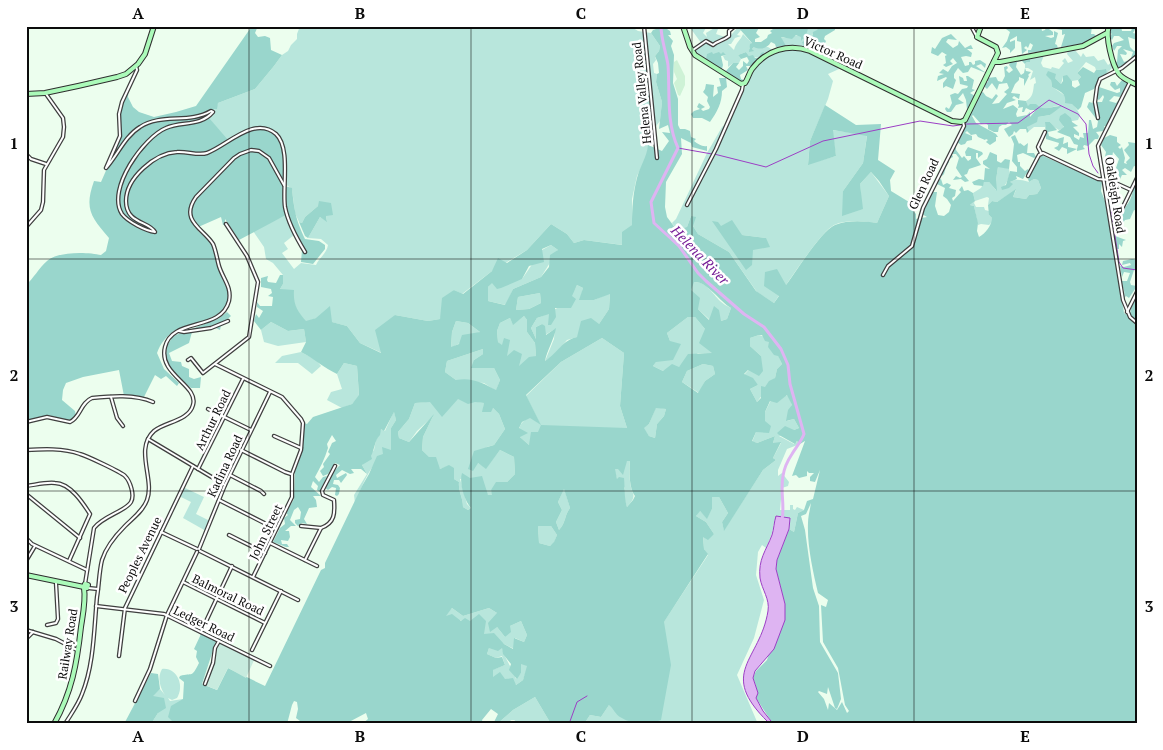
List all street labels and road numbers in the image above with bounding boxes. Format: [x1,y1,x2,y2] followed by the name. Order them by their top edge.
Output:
[801,33,865,72] street label: Victor Road
[629,41,654,145] street label: Helena Valley Road
[905,156,942,212] street label: Glen Road
[1102,156,1129,235] street label: Oakleigh Road
[191,387,234,453] street label: Arthur Road
[204,432,246,499] street label: Kadina Road
[246,501,286,562] street label: John Street
[115,514,165,595] street label: Peoples Avenue
[190,571,267,619] street label: Balmoral Road
[171,602,237,645] street label: Ledger Road
[55,607,81,680] street label: Railway Road

